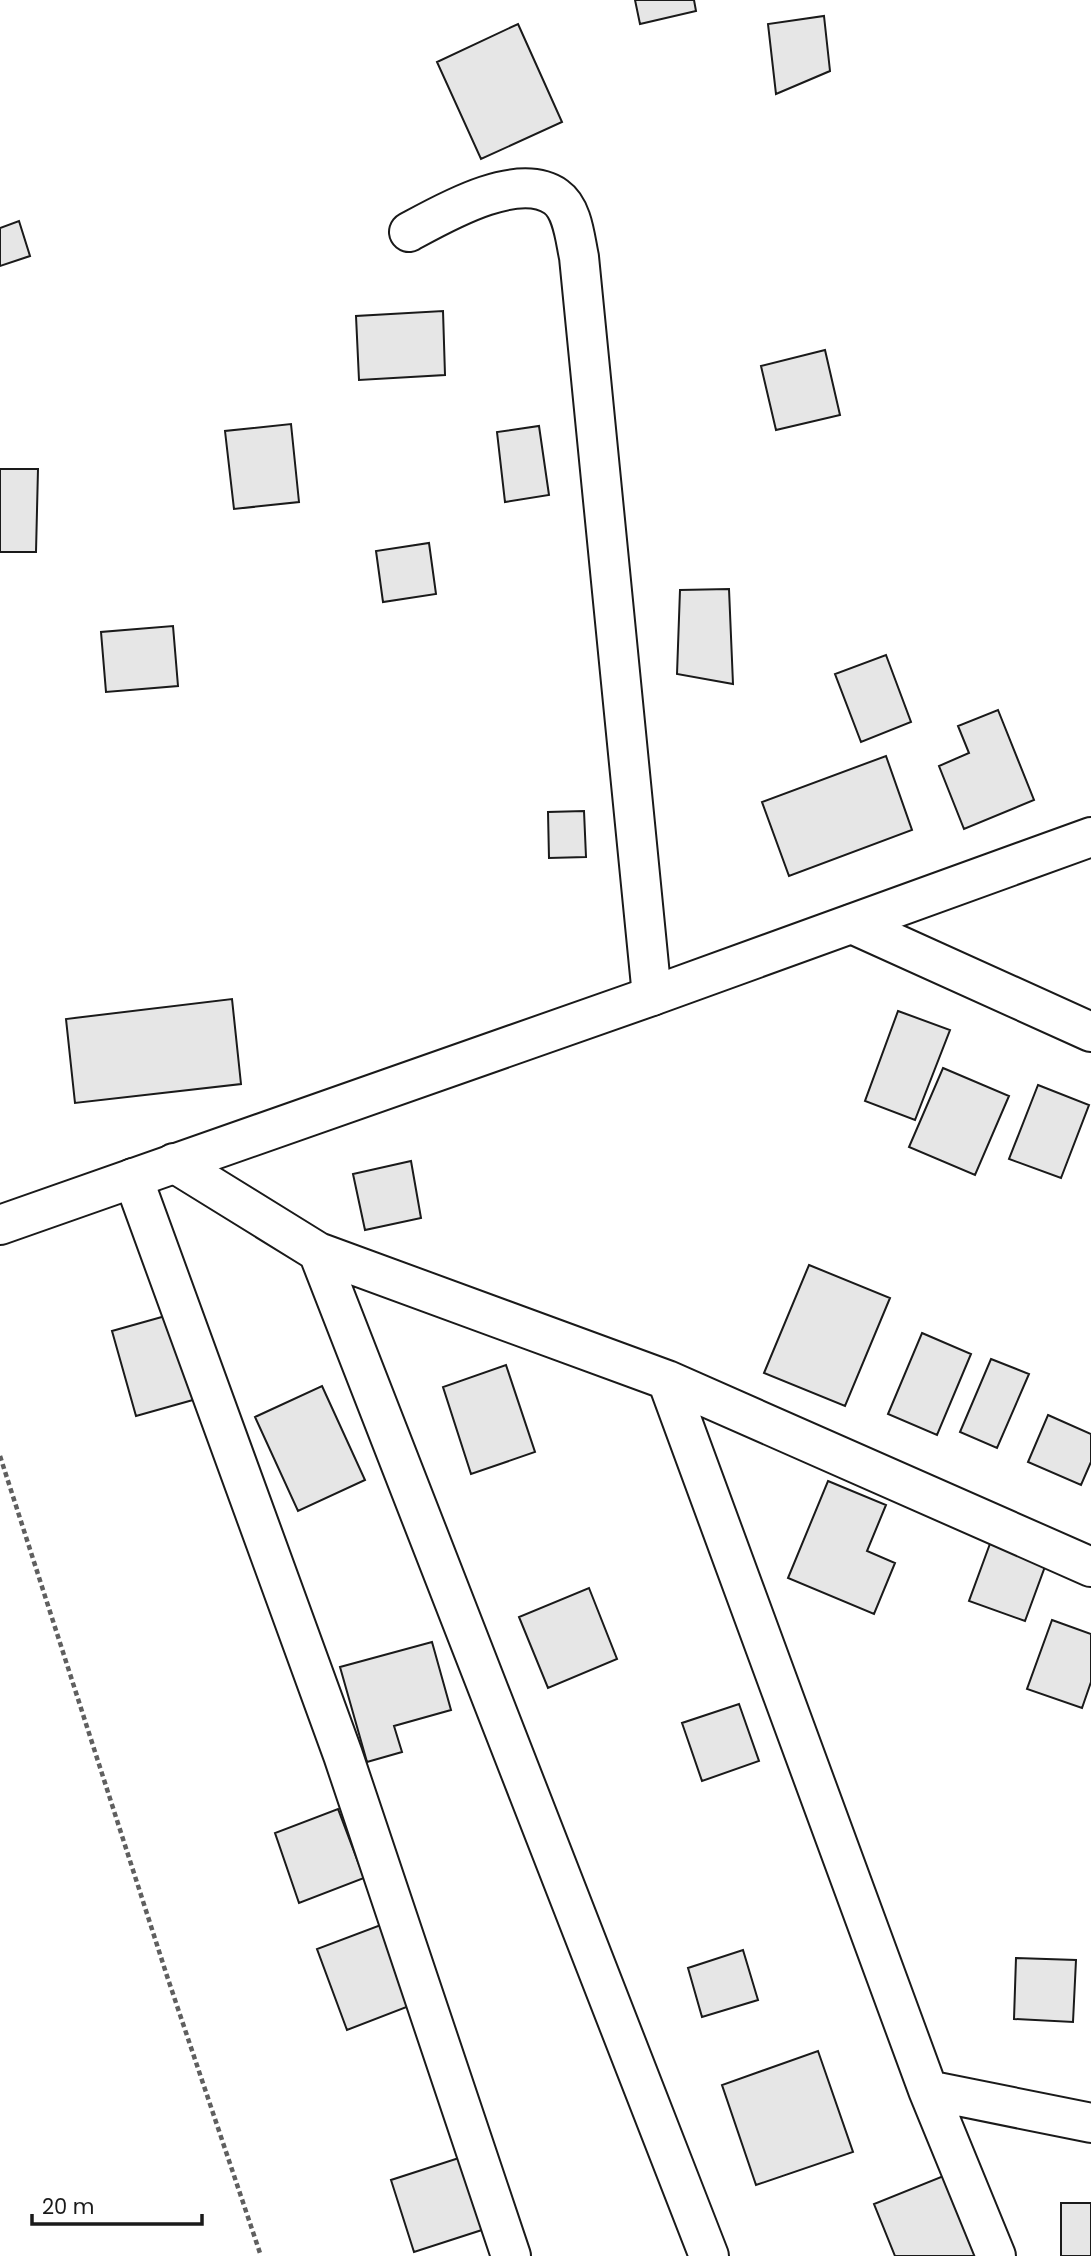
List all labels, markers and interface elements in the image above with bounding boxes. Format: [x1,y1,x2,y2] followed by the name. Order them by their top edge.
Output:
[32,2182,201,2226] scale bar
[42,2192,95,2221] text: 20 m

